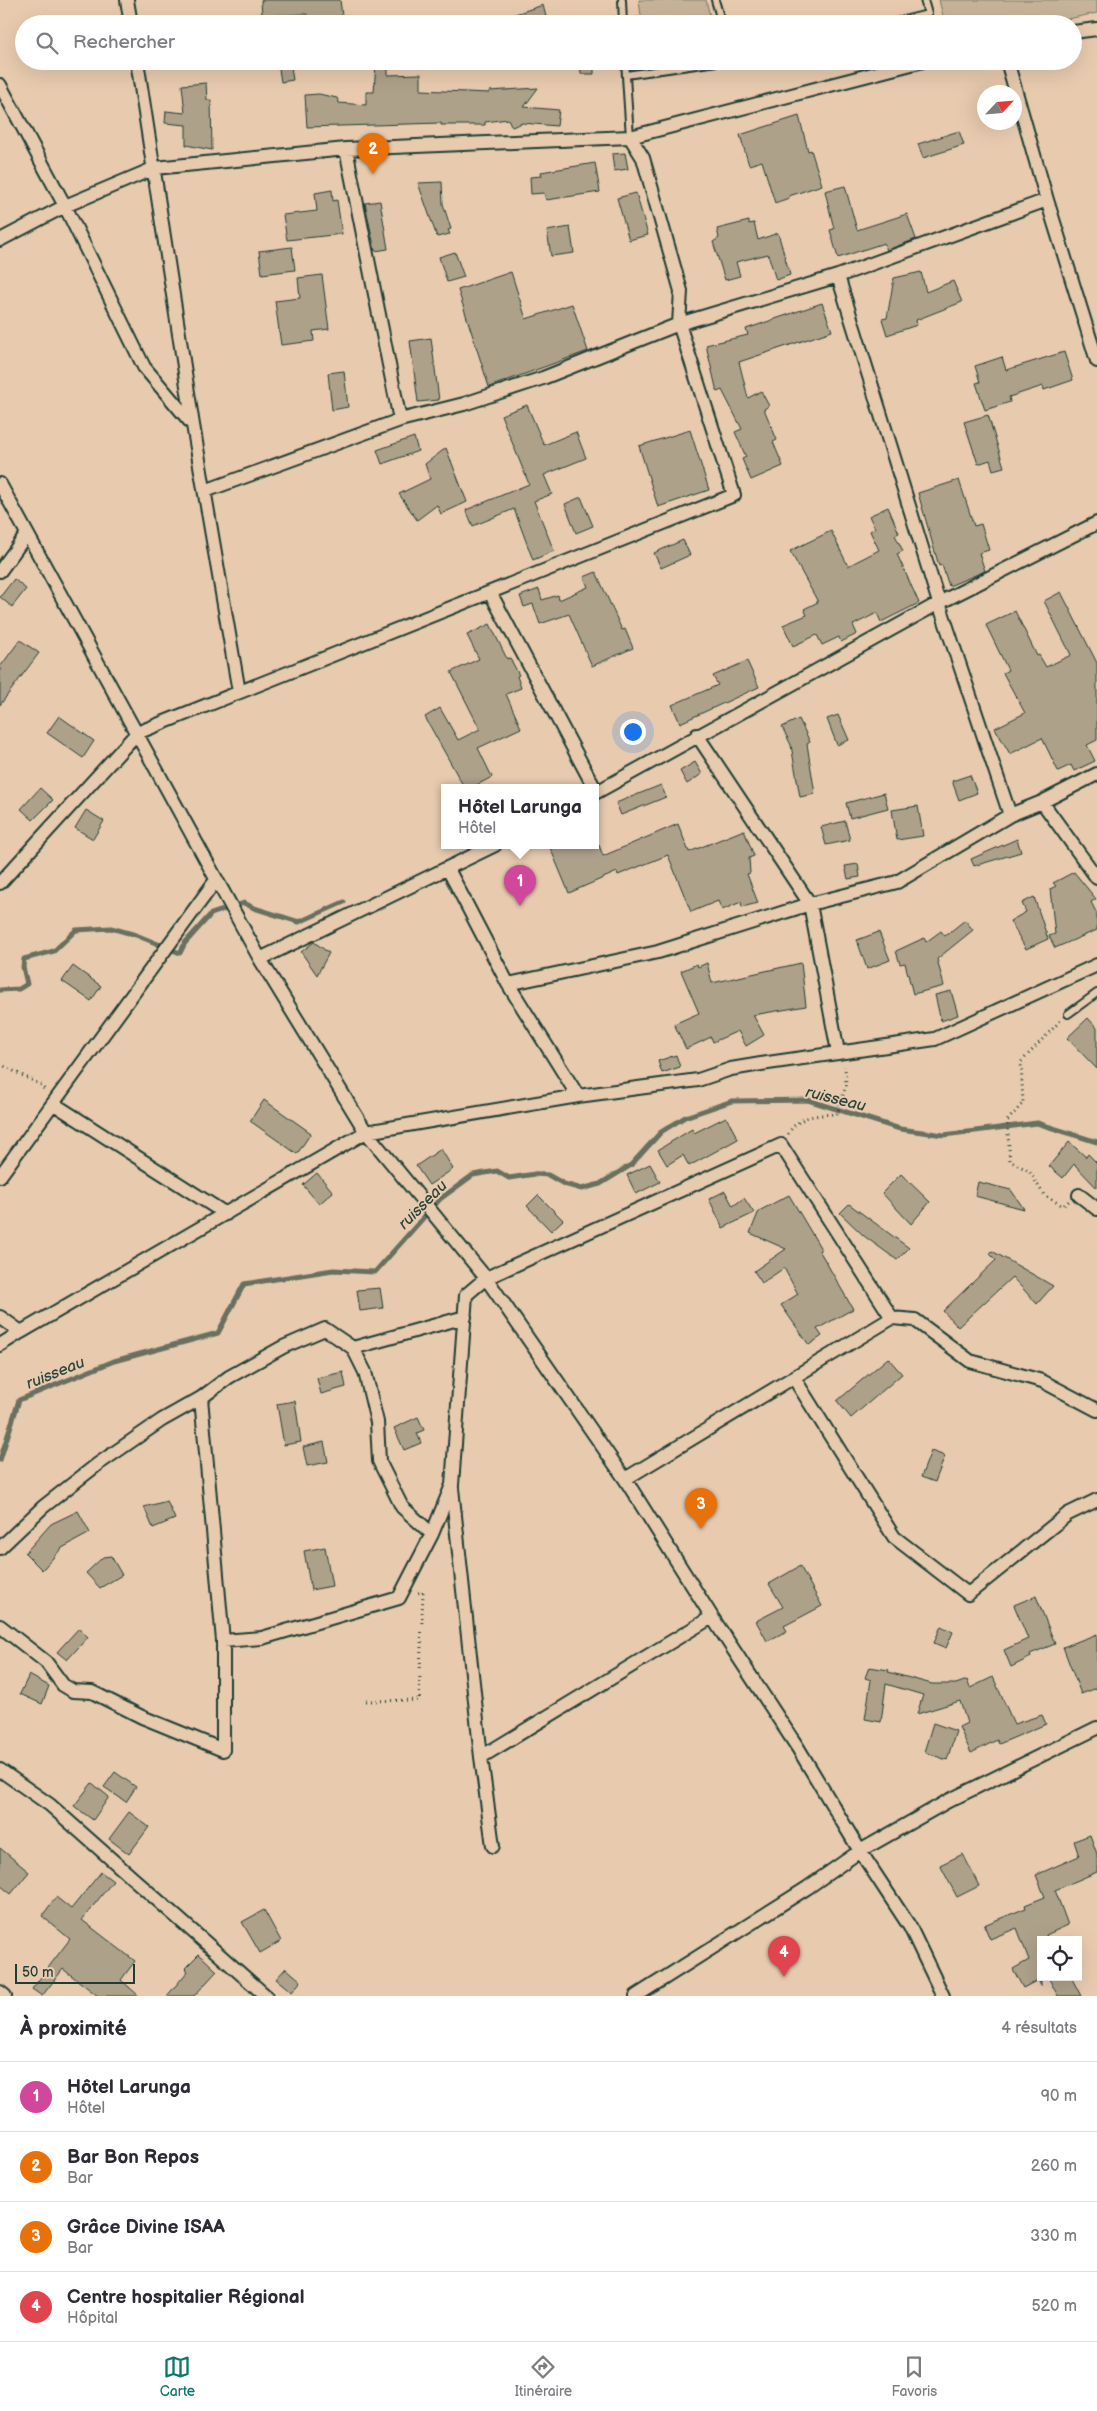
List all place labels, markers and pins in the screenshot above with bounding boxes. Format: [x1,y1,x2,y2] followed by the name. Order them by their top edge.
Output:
[357,133,389,174] pin: 2
[504,865,536,906] pin: 1
[685,1488,717,1529] pin: 3
[768,1936,800,1977] pin: 4

